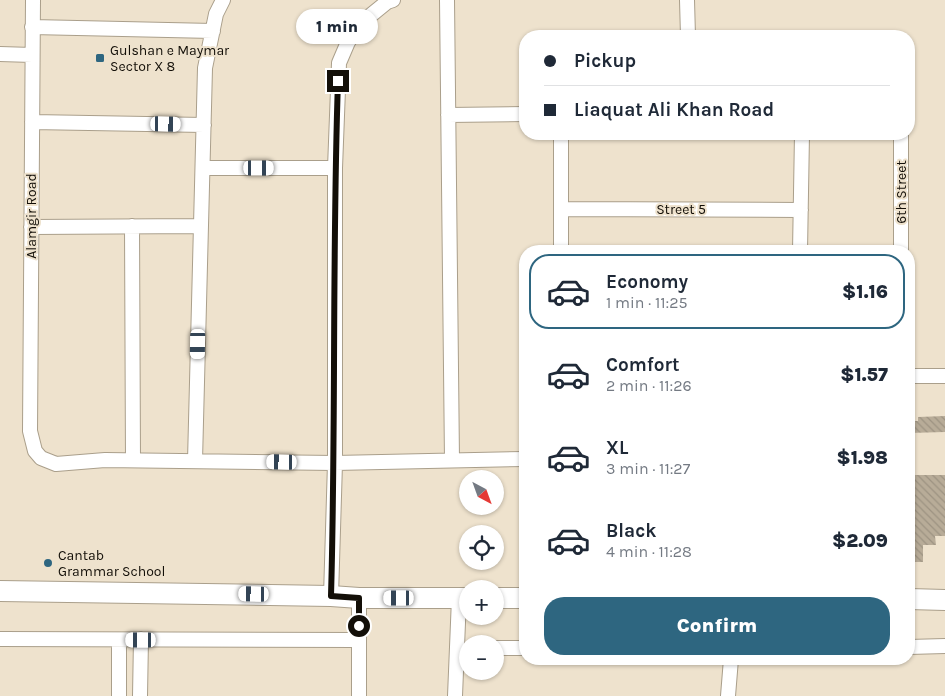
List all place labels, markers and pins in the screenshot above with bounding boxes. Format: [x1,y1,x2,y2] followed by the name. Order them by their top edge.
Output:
[110,42,230,75] place label: Gulshan e Maymar Sector X 8
[94,52,106,64] marker: Gulshan e Maymar Sector X 8
[58,547,165,580] place label: Cantab Grammar School
[42,557,54,569] marker: Cantab Grammar School

